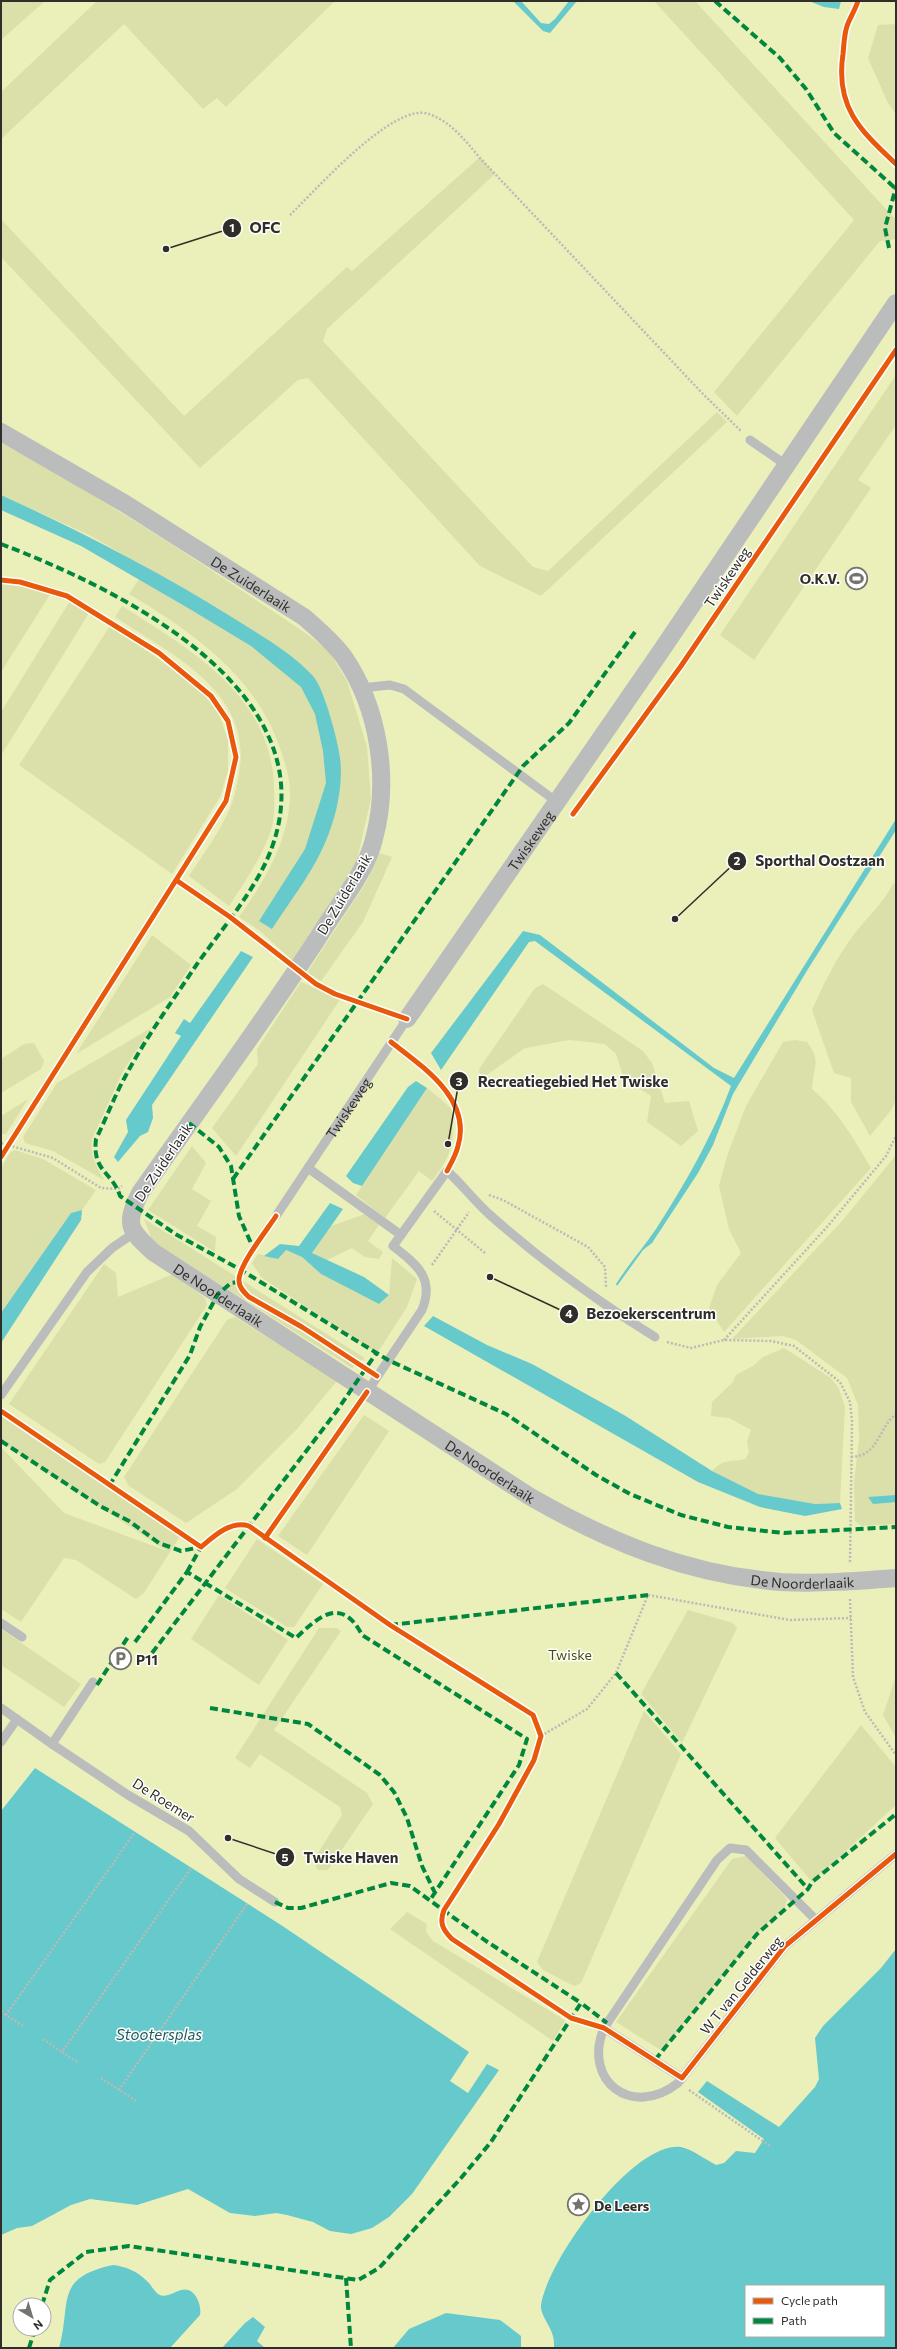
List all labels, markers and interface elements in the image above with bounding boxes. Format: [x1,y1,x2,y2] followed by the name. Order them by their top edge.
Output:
[222,214,289,241] callout: OFC
[249,218,281,236] text: OFC
[229,220,235,234] text: 1
[700,543,754,611] street label: Twiskeweg
[208,552,295,616] street label: De Zuiderlaaik
[843,565,869,591] sports icon: O.K.V.
[800,570,840,587] place label: O.K.V.
[503,807,557,874] street label: Twiskeweg
[727,848,893,875] callout: Sporthal Oostzaan
[313,850,375,938] street label: De Zuiderlaaik
[755,851,885,869] text: Sporthal Oostzaan
[734,853,741,867] text: 2
[449,1068,676,1095] callout: Recreatiegebied Het Twiske
[478,1072,668,1090] text: Recreatiegebied Het Twiske
[322,1074,375,1141] street label: Twiskeweg
[456,1074,463,1088] text: 3
[130,1119,196,1205] street label: De Zuiderlaaik
[171,1259,267,1330] street label: De Noorderlaaik
[559,1300,724,1327] callout: Bezoekerscentrum
[586,1304,716,1322] text: Bezoekerscentrum
[565,1306,573,1320] text: 4
[442,1436,539,1507] street label: De Noorderlaaik
[750,1570,855,1591] street label: De Noorderlaaik
[107,1646,133,1672] parking icon: P11
[548,1646,592,1663] park label: Twiske
[136,1651,158,1668] place label: P11
[130,1774,199,1826] street label: De Roemer
[275,1844,406,1871] callout: Twiske Haven
[304,1848,398,1866] text: Twiske Haven
[282,1850,289,1864] text: 5
[696,1932,786,2038] street label: W T van Gelderweg
[116,2025,202,2043] water label: Stootersplas
[566,2192,592,2218] place icon: De Leers
[594,2197,650,2214] place label: De Leers
[745,2285,885,2337] legend
[781,2293,838,2307] text: Cycle path
[12,2297,52,2337] north arrow
[781,2313,807,2327] text: Path
[31,2318,46,2333] text: N

